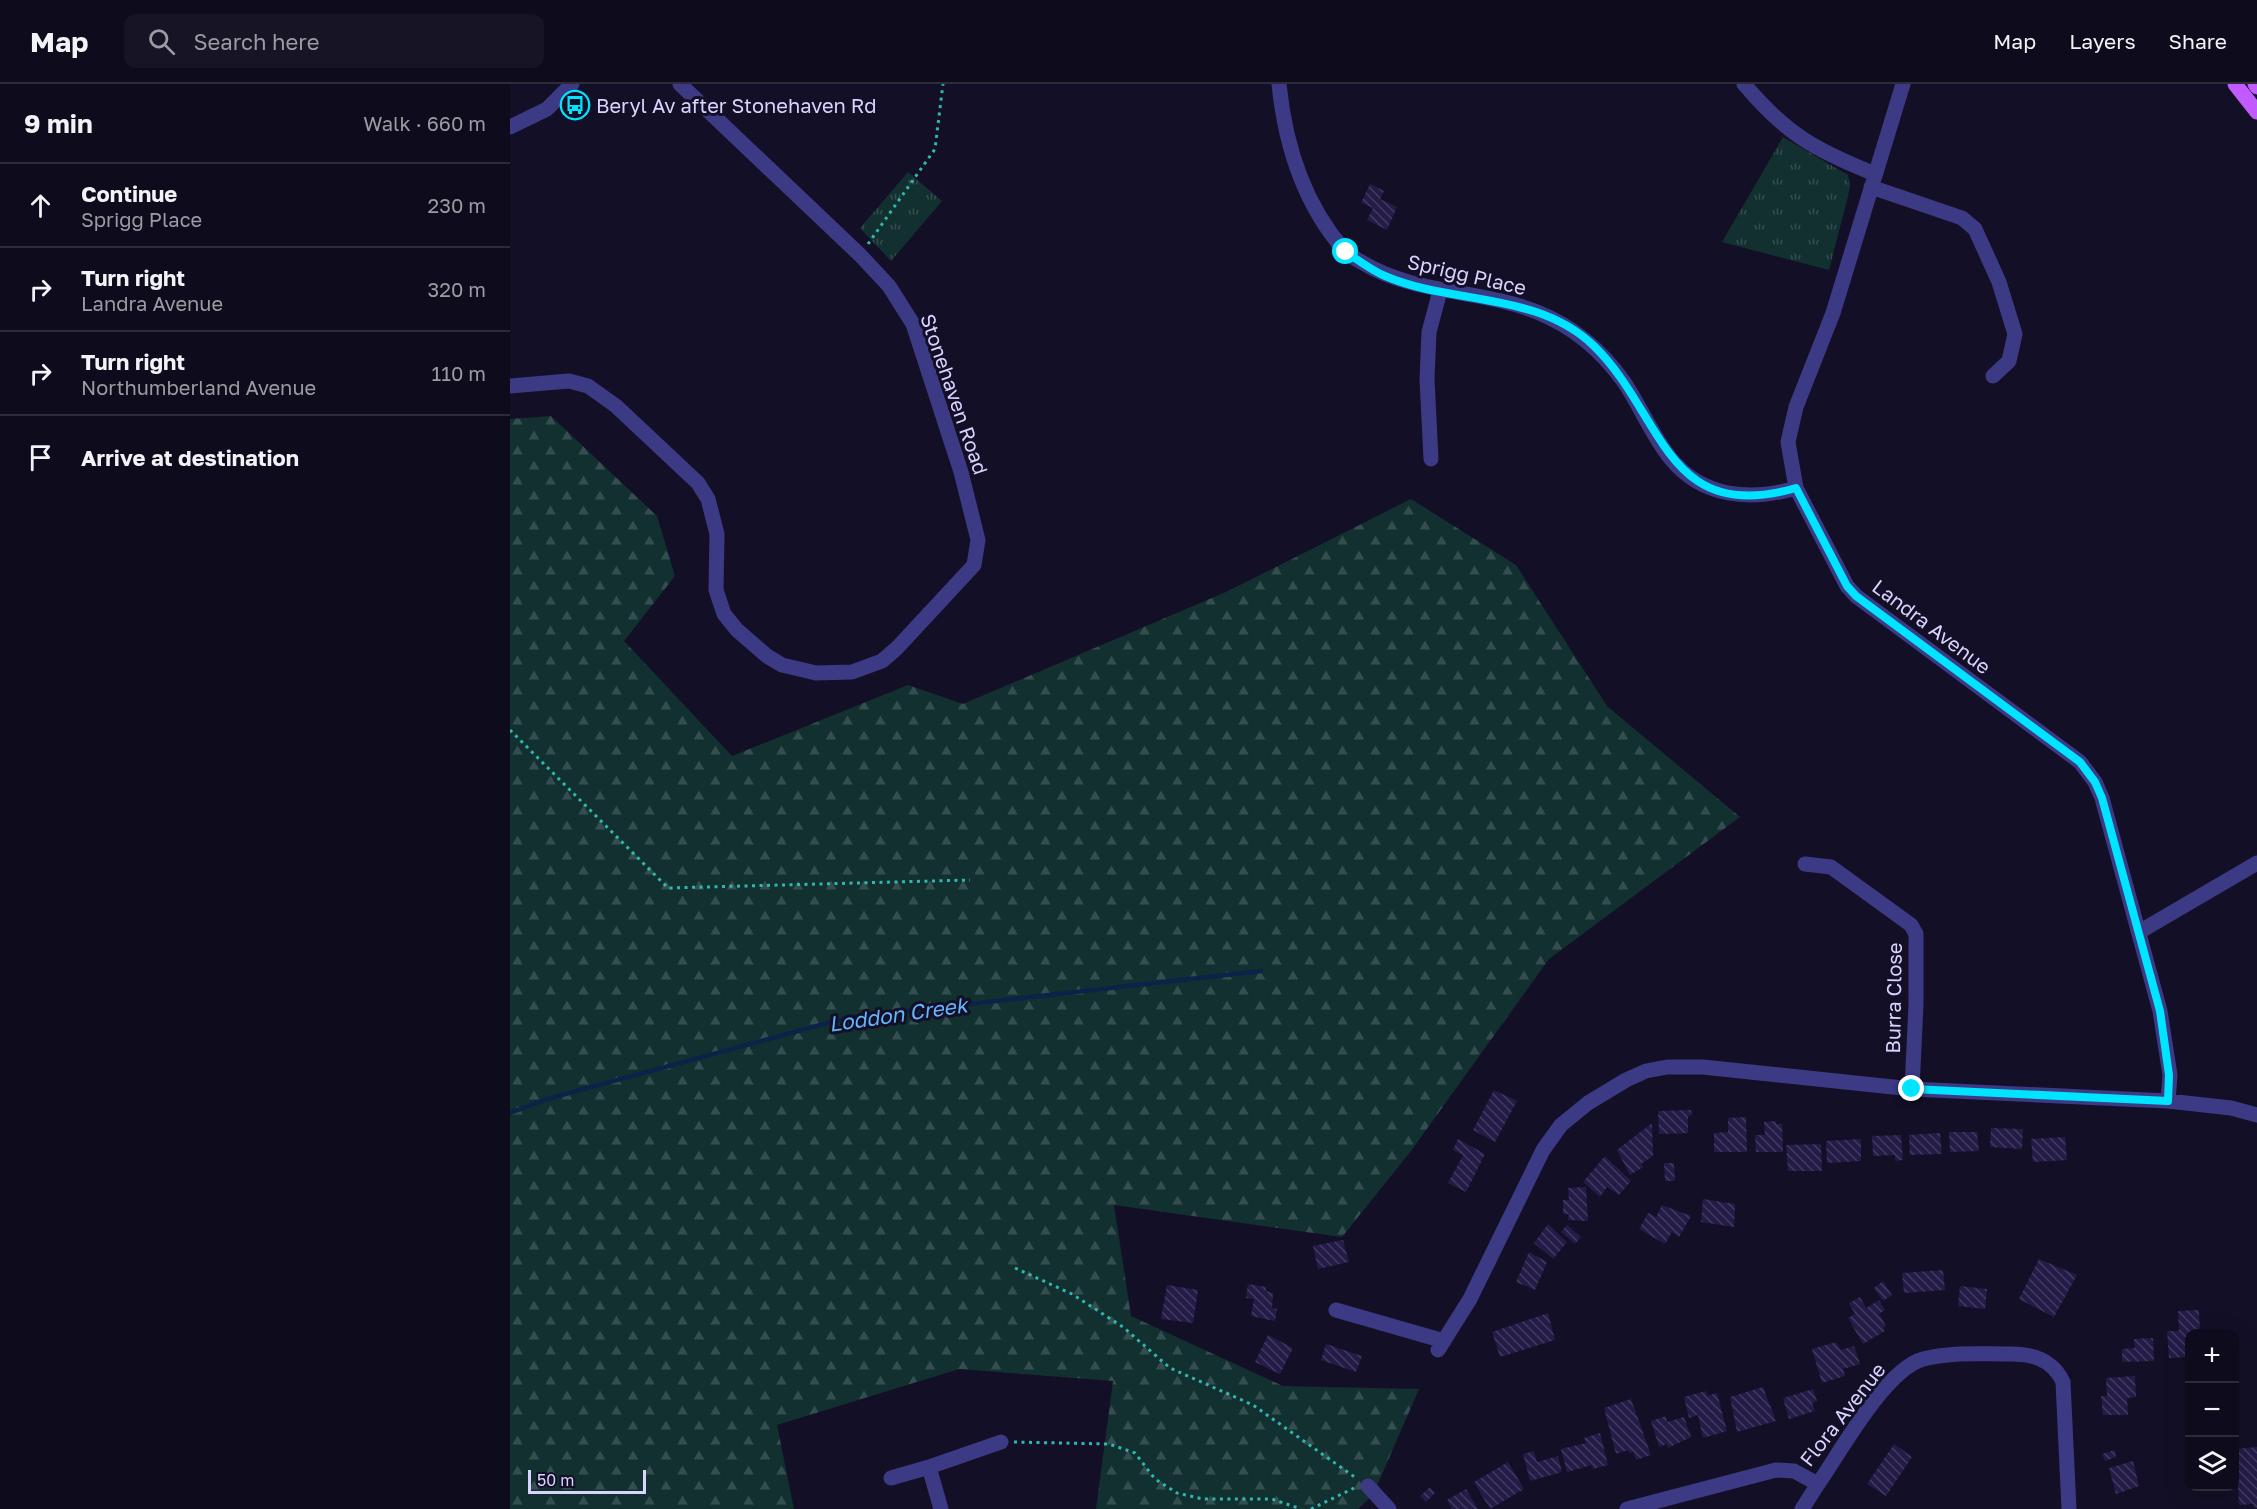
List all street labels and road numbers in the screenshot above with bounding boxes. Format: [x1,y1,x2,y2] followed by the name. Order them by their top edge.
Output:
[1405,249,1529,299] street label: Sprigg Place
[916,311,994,477] street label: Stonehaven Road
[1868,574,1996,678] street label: Landra Avenue
[1880,942,1906,1054] street label: Burra Close
[1794,1358,1890,1470] street label: Flora Avenue

